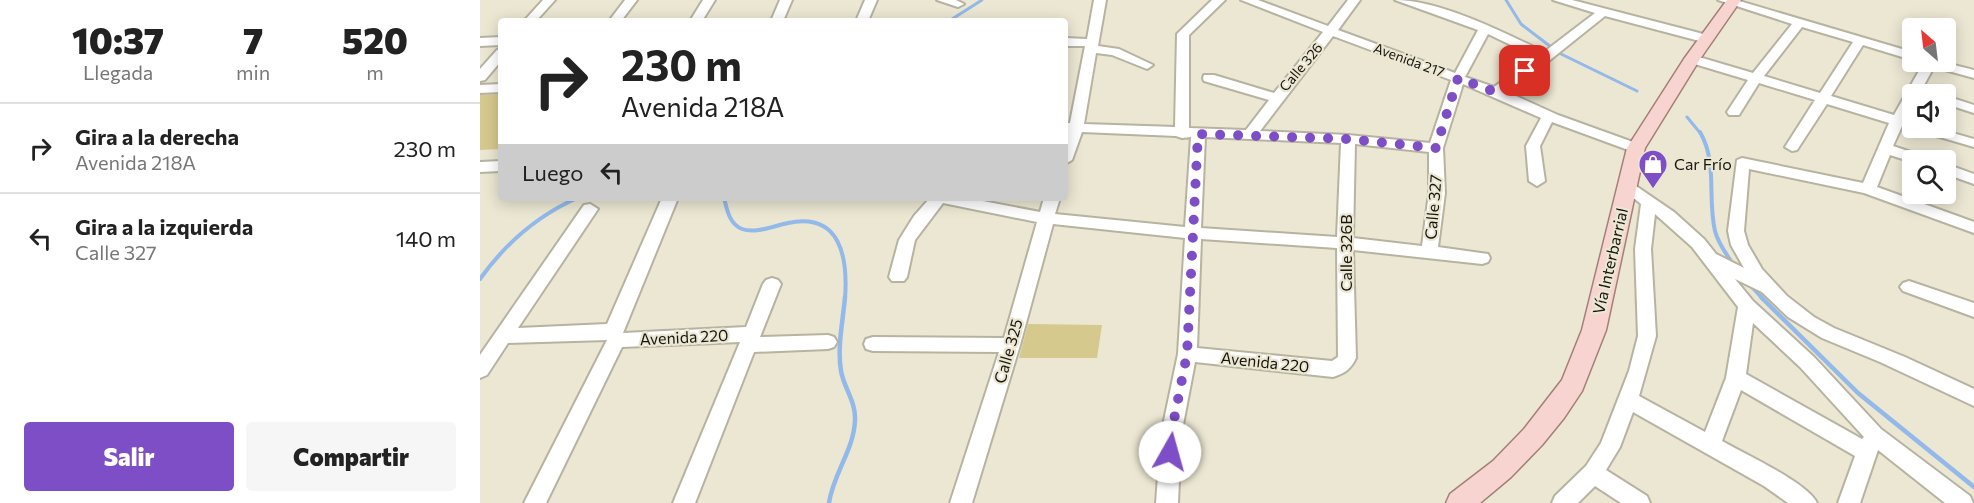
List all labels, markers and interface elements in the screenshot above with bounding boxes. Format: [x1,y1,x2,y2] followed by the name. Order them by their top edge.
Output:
[72,17,164,61] text: 10:37
[243,17,263,61] text: 7
[342,17,408,61] text: 520
[1902,18,1956,72] north arrow
[1902,18,1956,204] map controls
[621,38,742,90] text: 230 m
[1275,39,1326,94] street label: Calle 326
[1371,39,1447,80] street label: Avenida 217
[522,42,600,120] icon: right
[1499,45,1550,96] pin
[1508,54,1541,87] icon: arrive
[83,60,153,84] text: Llegada
[236,60,270,84] text: min
[366,60,384,84] text: m
[1902,84,1956,138] button: sound
[621,90,784,123] text: Avenida 218A
[75,123,239,150] text: Gira a la derecha
[24,132,57,165] icon: right
[393,135,456,162] text: 230 m
[1637,148,1669,190] shop icon: Car Frío
[75,150,196,174] text: Avenida 218A
[1902,150,1956,204] button: search
[1674,154,1732,173] place label: Car Frío
[595,156,628,189] icon: left
[522,159,583,186] text: Luego
[1420,174,1445,240] street label: Calle 327
[1588,206,1631,316] street label: Vía Interbarrial
[75,213,253,240] text: Gira a la izquierda
[1336,215,1355,291] street label: Calle 326B
[24,222,57,255] icon: left
[396,225,456,252] text: 140 m
[75,240,157,264] text: Calle 327
[989,316,1026,385] street label: Calle 325
[639,325,729,348] street label: Avenida 220
[1220,347,1310,376] street label: Avenida 220
[1138,420,1202,484] position arrow
[24,422,234,491] button: Salir
[246,422,456,491] button: Compartir

